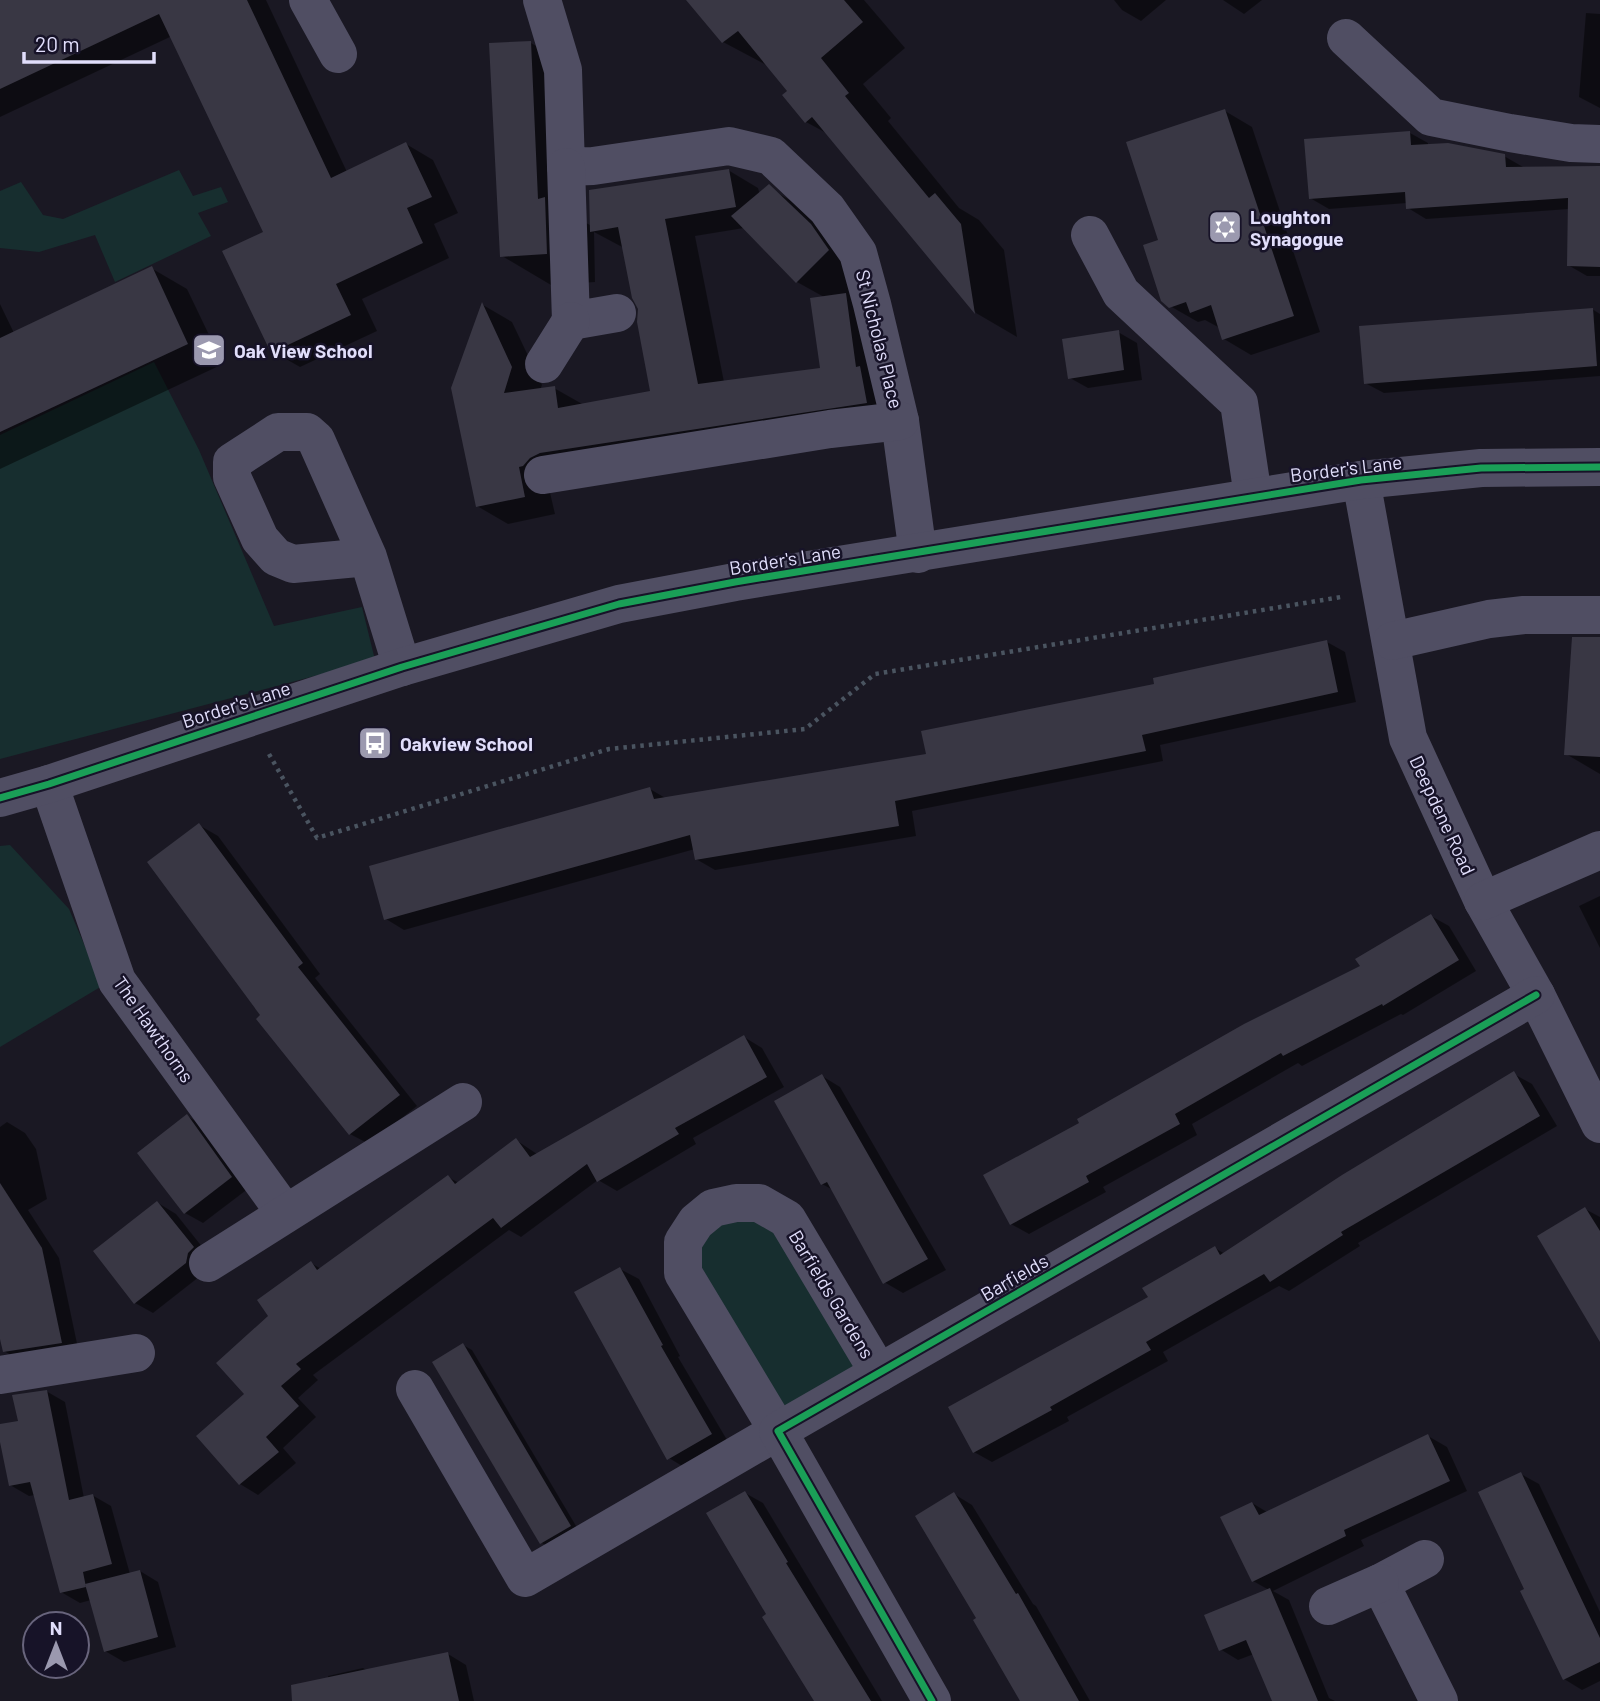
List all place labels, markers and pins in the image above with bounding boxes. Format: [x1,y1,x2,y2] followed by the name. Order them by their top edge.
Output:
[1250,205,1344,250] place label: Loughton Synagogue
[1206,208,1244,246] synagogue icon: Loughton Synagogue
[190,331,228,369] school or university icon: Oak View School
[234,339,373,362] place label: Oak View School
[356,724,394,762] bus stop icon: Oakview School
[400,732,533,755] place label: Oakview School

